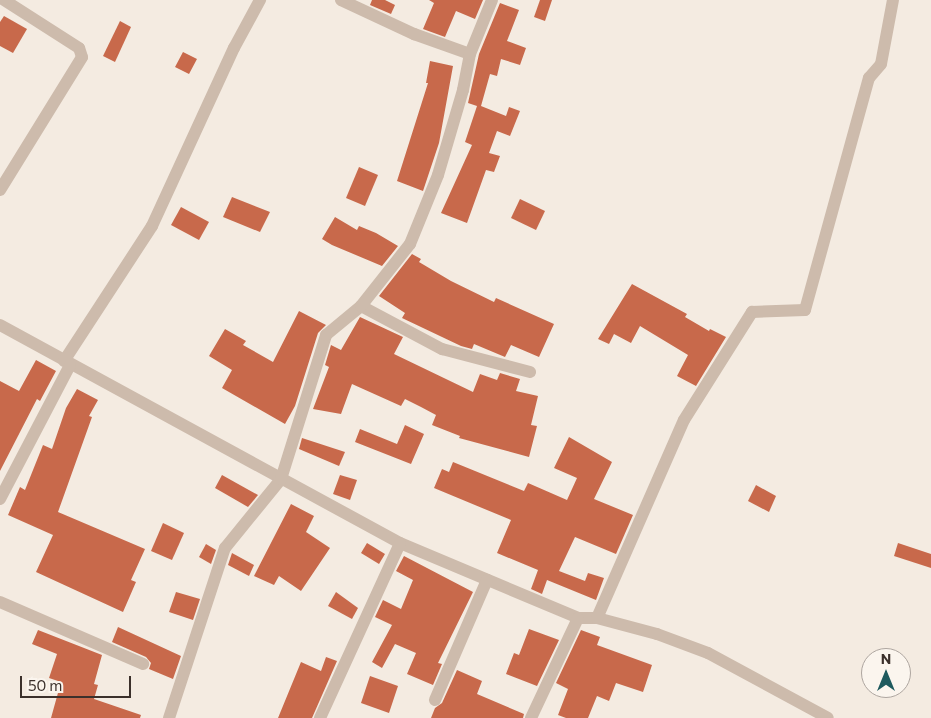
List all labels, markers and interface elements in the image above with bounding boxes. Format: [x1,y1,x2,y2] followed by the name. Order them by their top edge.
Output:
[861,648,911,698] north arrow
[881,650,891,667] text: N
[22,666,134,698] scale bar
[28,676,62,694] text: 50 m

